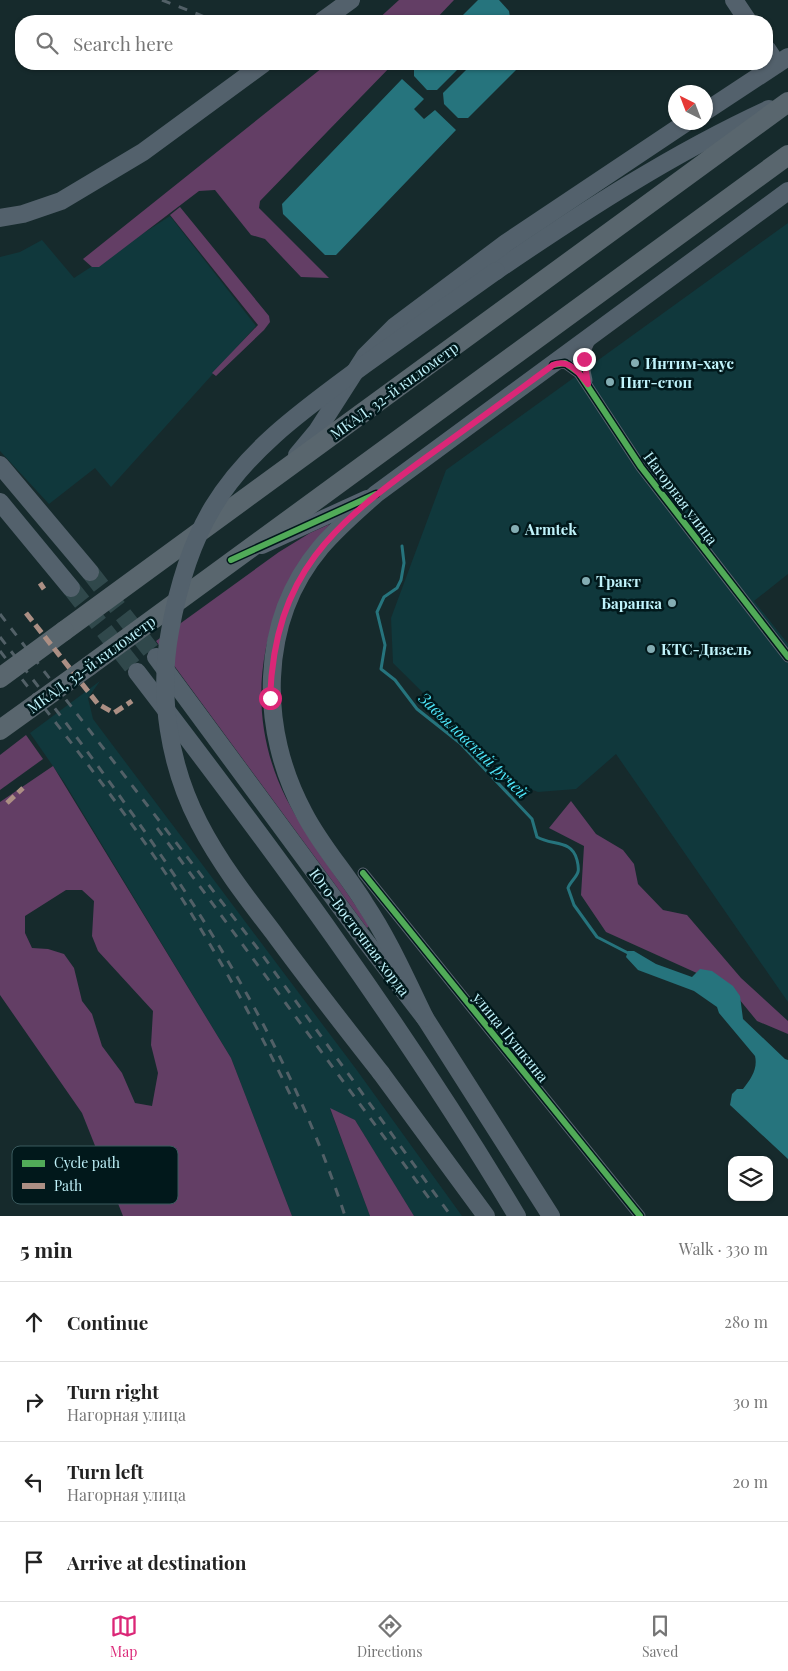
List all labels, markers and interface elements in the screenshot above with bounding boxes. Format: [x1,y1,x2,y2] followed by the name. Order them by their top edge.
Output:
[15,15,773,70] search box
[33,29,61,57] icon: search
[73,30,173,56] text: Search here
[668,85,713,130] north arrow
[326,336,462,443] street label: МКАД, 32-й километр
[573,348,596,371] route end
[645,353,734,373] place label: Интим-хаус
[629,357,641,369] marker: Интим-хаус
[620,372,692,392] place label: Пит-стоп
[604,376,616,388] marker: Пит-стоп
[639,447,723,549] street label: Нагорная улица
[524,519,577,539] place label: Armtek
[509,523,521,535] marker: Armtek
[596,571,641,591] place label: Тракт
[580,575,592,587] marker: Тракт
[601,593,662,613] place label: Баранка
[666,597,678,609] marker: Баранка
[23,610,159,717] street label: МКАД, 32-й километр
[661,639,752,659] place label: КТС-Дизель
[645,643,657,655] marker: КТС-Дизель
[259,687,282,710] route start
[414,687,534,803] water label: Завьяловский ручей
[305,864,415,1000] street label: Юго-Восточная хорда
[468,987,554,1087] street label: улица Пушкина
[12,1146,178,1204] legend
[54,1153,121,1172] text: Cycle path
[728,1156,773,1201] map controls
[728,1156,773,1201] button: layers
[54,1176,83,1195] text: Path
[20,1235,73,1263] text: 5 min
[679,1238,768,1259] text: Walk · 330 m
[20,1308,48,1336] icon: ahead
[67,1309,148,1335] text: Continue
[724,1311,768,1332] text: 280 m
[67,1378,159,1404] text: Turn right
[20,1388,48,1416] icon: right
[733,1391,768,1412] text: 30 m
[67,1404,186,1425] text: Нагорная улица
[67,1458,144,1484] text: Turn left
[20,1468,48,1496] icon: left
[733,1471,768,1492] text: 20 m
[67,1484,186,1505] text: Нагорная улица
[20,1548,48,1576] icon: arrive
[67,1549,247,1575] text: Arrive at destination
[110,1612,138,1661] tab: Map
[357,1612,423,1661] tab: Directions
[642,1612,678,1661] tab: Saved

